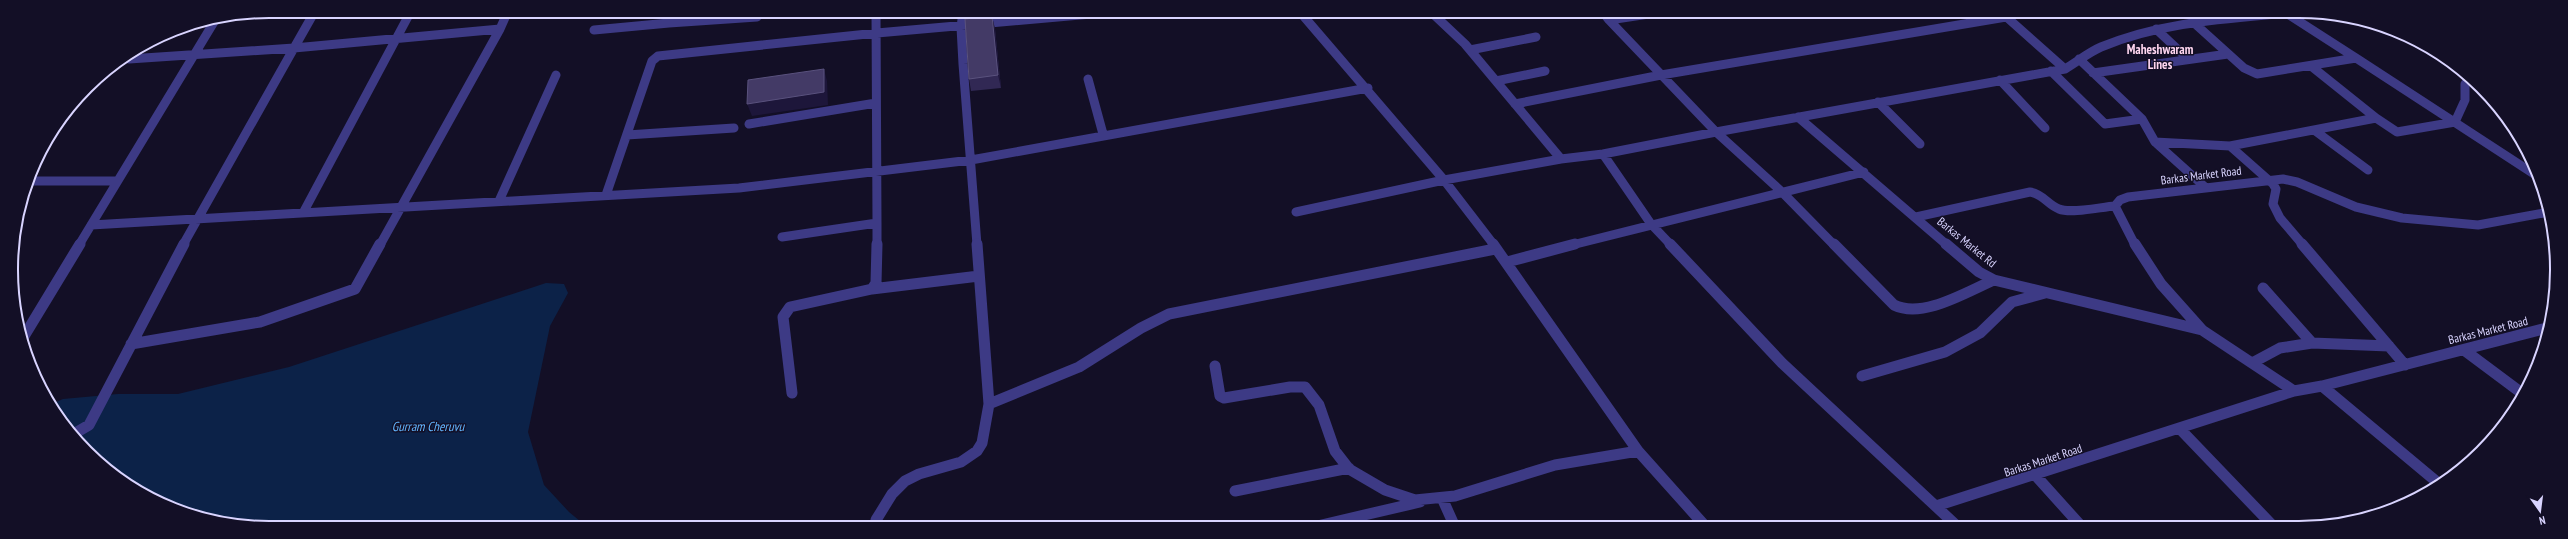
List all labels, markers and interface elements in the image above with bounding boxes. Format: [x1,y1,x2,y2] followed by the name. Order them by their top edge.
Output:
[2127,41,2194,73] district label: Maheshwaram Lines
[2160,163,2242,187] street label: Barkas Market Road
[1934,214,2000,270] street label: Barkas Market Rd
[2447,313,2529,347] street label: Barkas Market Road
[392,418,466,435] water label: Gurram Cheruvu
[2002,440,2084,480] street label: Barkas Market Road
[2520,491,2560,531] north arrow
[2538,513,2547,528] text: N

